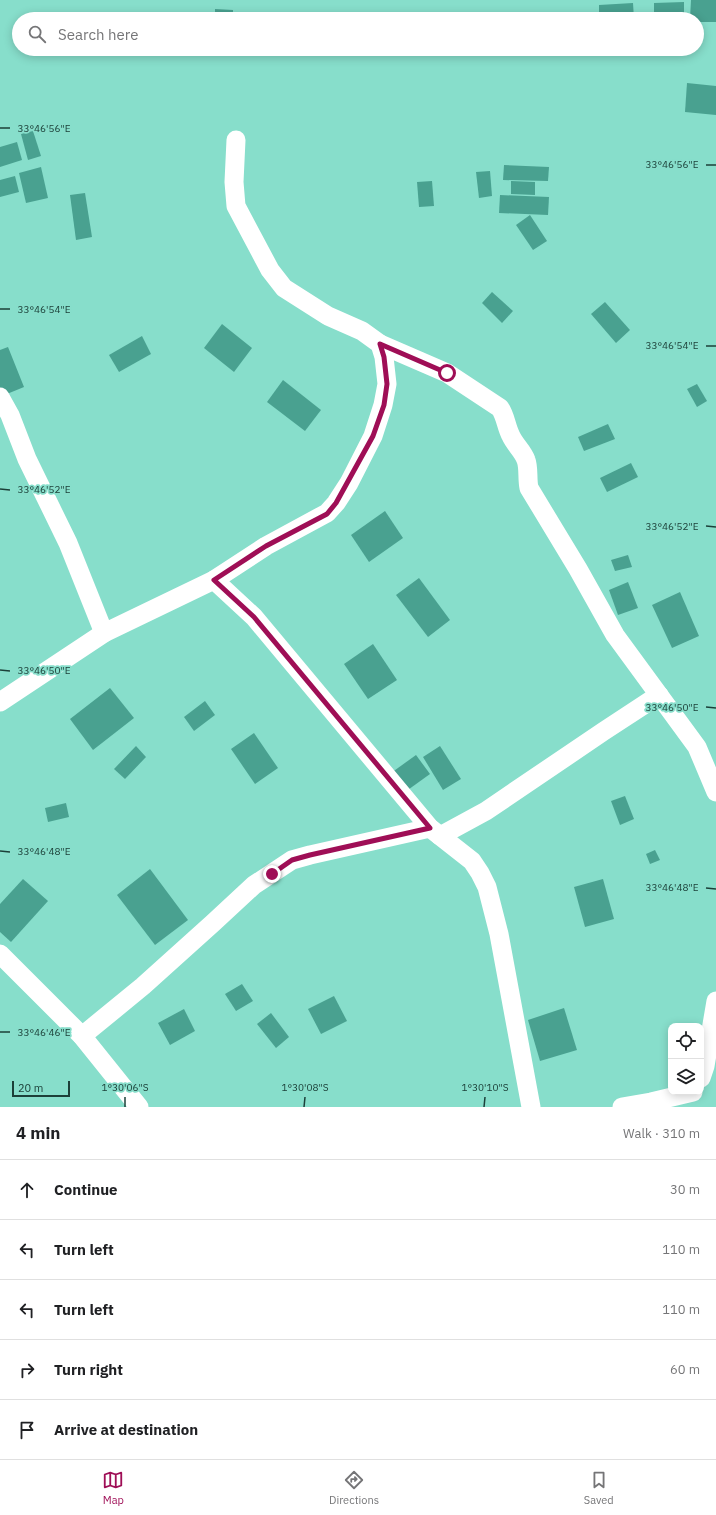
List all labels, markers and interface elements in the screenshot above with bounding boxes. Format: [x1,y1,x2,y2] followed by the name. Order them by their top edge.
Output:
[12,12,704,56] search box
[26,23,48,45] icon: search
[58,25,138,44] text: Search here
[17,122,71,135] text: 33°46'56"E
[645,158,699,171] text: 33°46'56"E
[17,303,71,316] text: 33°46'54"E
[645,339,699,352] text: 33°46'54"E
[438,364,456,382] route start
[17,483,71,496] text: 33°46'52"E
[645,520,699,533] text: 33°46'52"E
[17,664,71,677] text: 33°46'50"E
[645,701,699,714] text: 33°46'50"E
[17,845,71,858] text: 33°46'48"E
[263,865,281,883] route end
[645,881,699,894] text: 33°46'48"E
[668,1023,704,1095] map controls
[668,1023,704,1059] button: locate
[17,1026,71,1039] text: 33°46'46"E
[668,1059,704,1095] button: layers
[12,1079,70,1098] scale bar
[18,1081,43,1095] text: 20 m
[101,1081,149,1094] text: 1°30'06"S
[281,1081,329,1094] text: 1°30'08"S
[461,1081,509,1094] text: 1°30'10"S
[16,1122,60,1144] text: 4 min
[623,1125,700,1142] text: Walk · 310 m
[16,1179,38,1201] icon: ahead
[54,1180,118,1199] text: Continue
[670,1181,700,1198] text: 30 m
[16,1239,38,1261] icon: left
[54,1240,114,1259] text: Turn left
[662,1241,700,1258] text: 110 m
[16,1299,38,1321] icon: left
[54,1300,114,1319] text: Turn left
[662,1301,700,1318] text: 110 m
[16,1359,38,1381] icon: right
[54,1360,123,1379] text: Turn right
[670,1361,700,1378] text: 60 m
[16,1419,38,1441] icon: arrive
[54,1420,198,1439] text: Arrive at destination
[102,1469,124,1507] tab: Map
[329,1469,379,1507] tab: Directions
[584,1469,614,1507] tab: Saved

